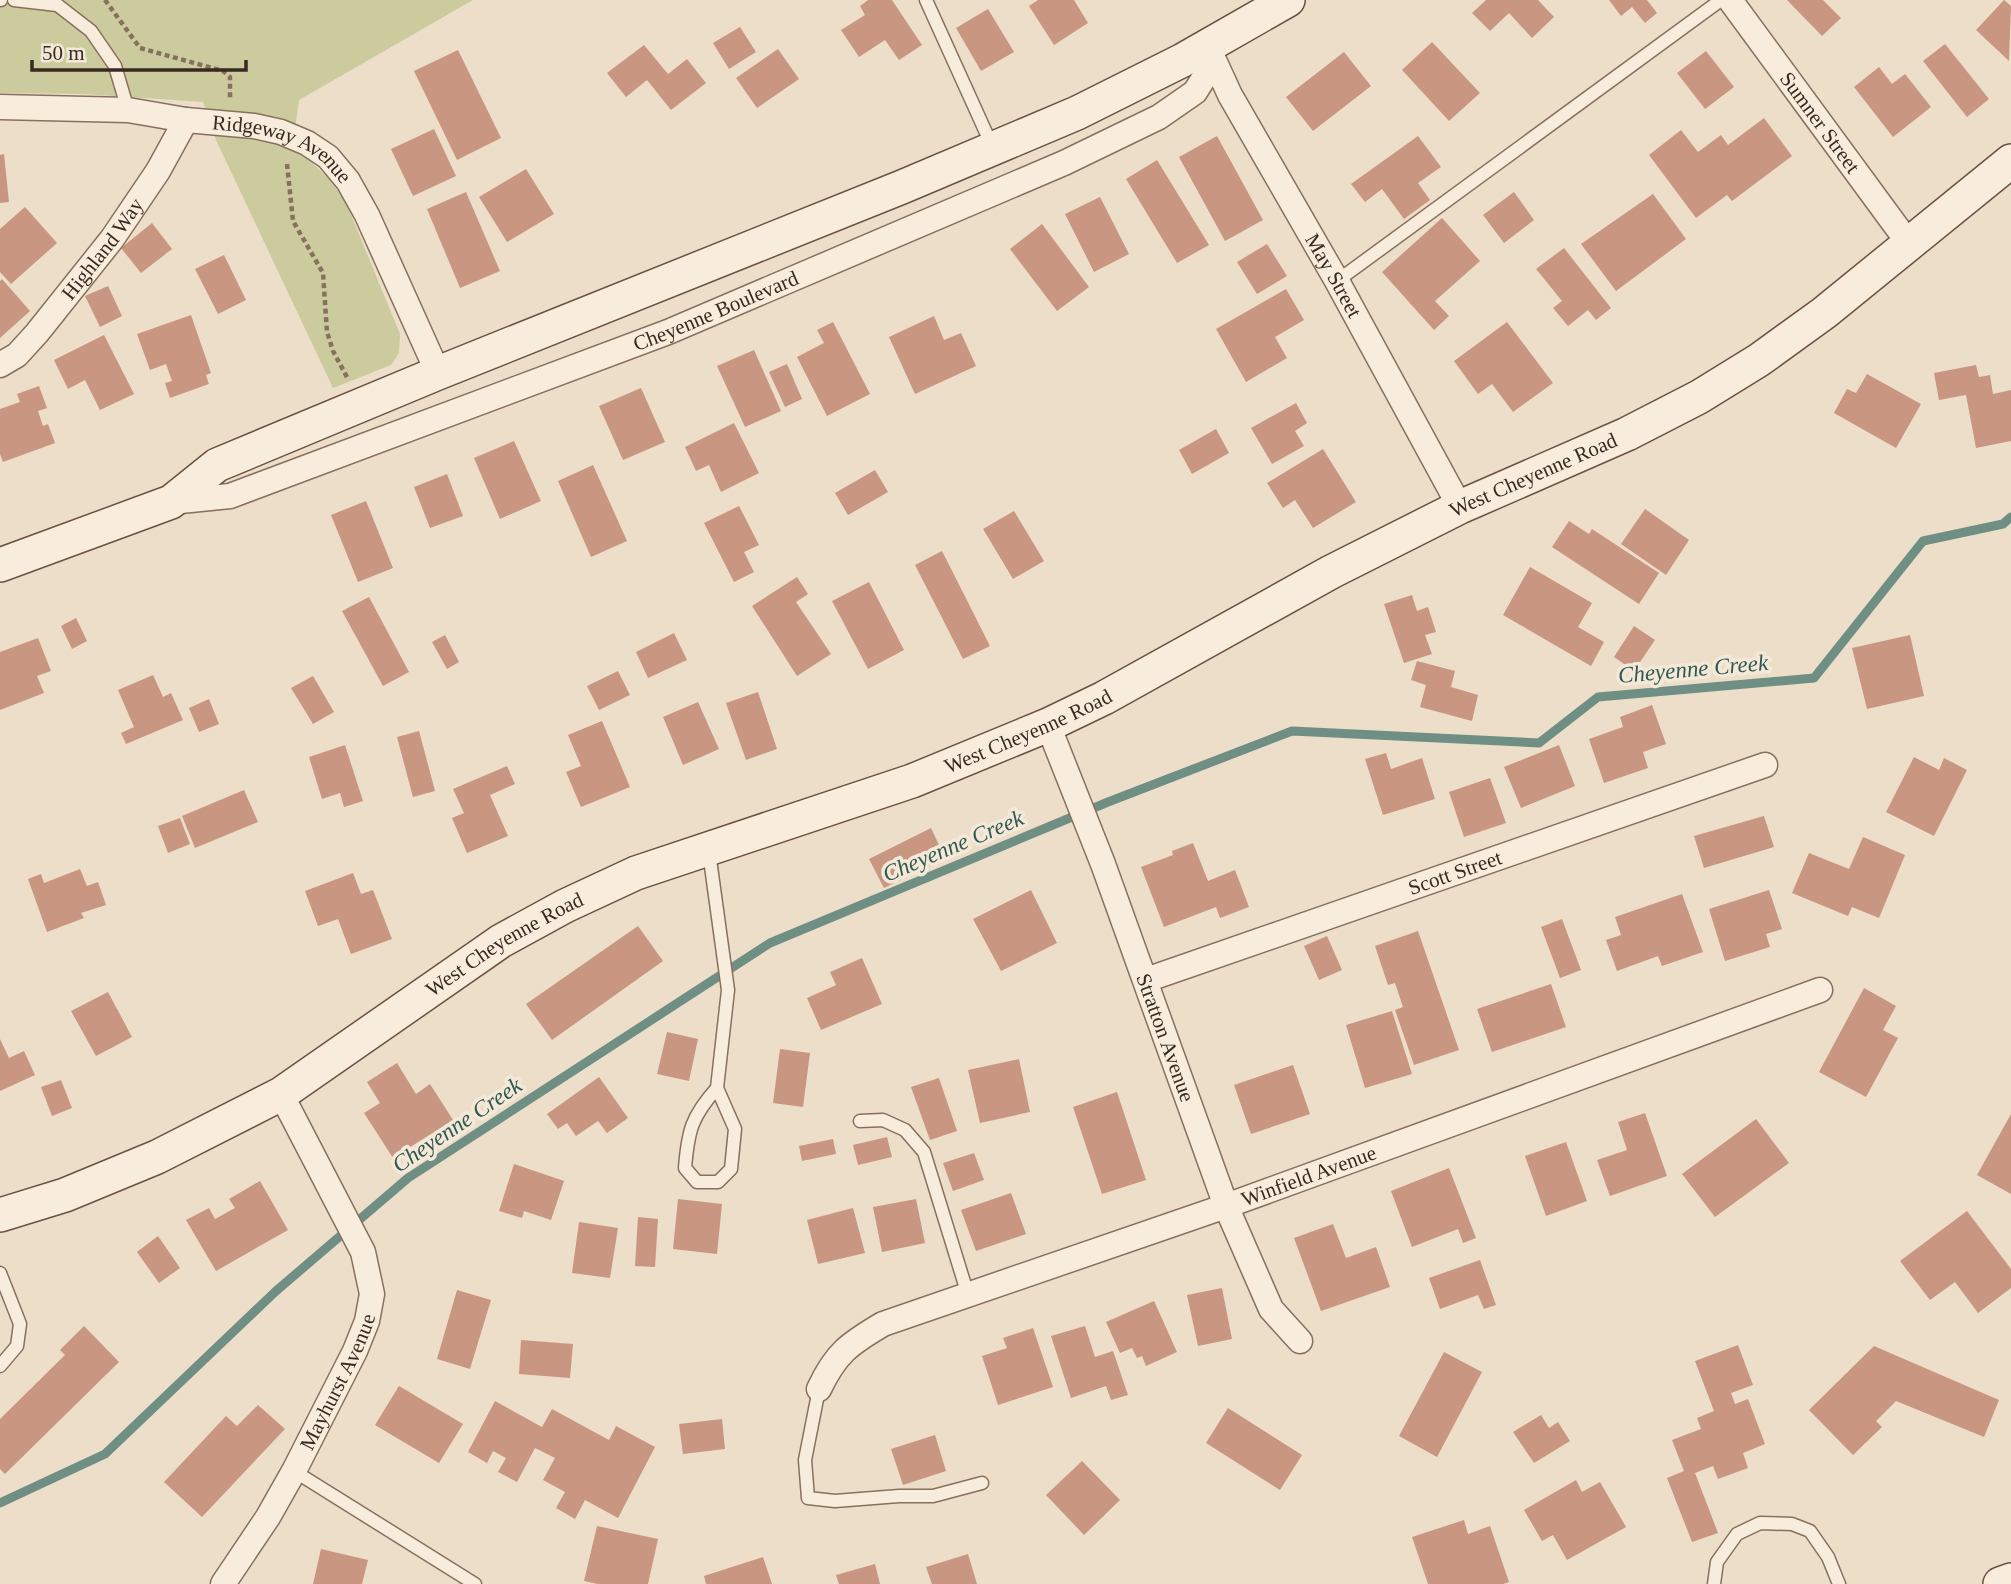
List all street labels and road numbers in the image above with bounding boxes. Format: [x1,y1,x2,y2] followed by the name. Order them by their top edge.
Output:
[1775,67,1865,178] street label: Sumner Street
[211,110,357,188] street label: Ridgeway Avenue
[56,193,148,305] street label: Highland Way
[1300,229,1367,322] street label: May Street
[630,266,802,356] street label: Cheyenne Boulevard
[1445,428,1621,522] street label: West Cheyenne Road
[941,684,1117,778] street label: West Cheyenne Road
[1405,845,1505,900] street label: Scott Street
[421,887,587,1002] street label: West Cheyenne Road
[1131,970,1199,1105] street label: Stratton Avenue
[1238,1140,1379,1211] street label: Winfield Avenue
[295,1312,380,1454] street label: Mayhurst Avenue

